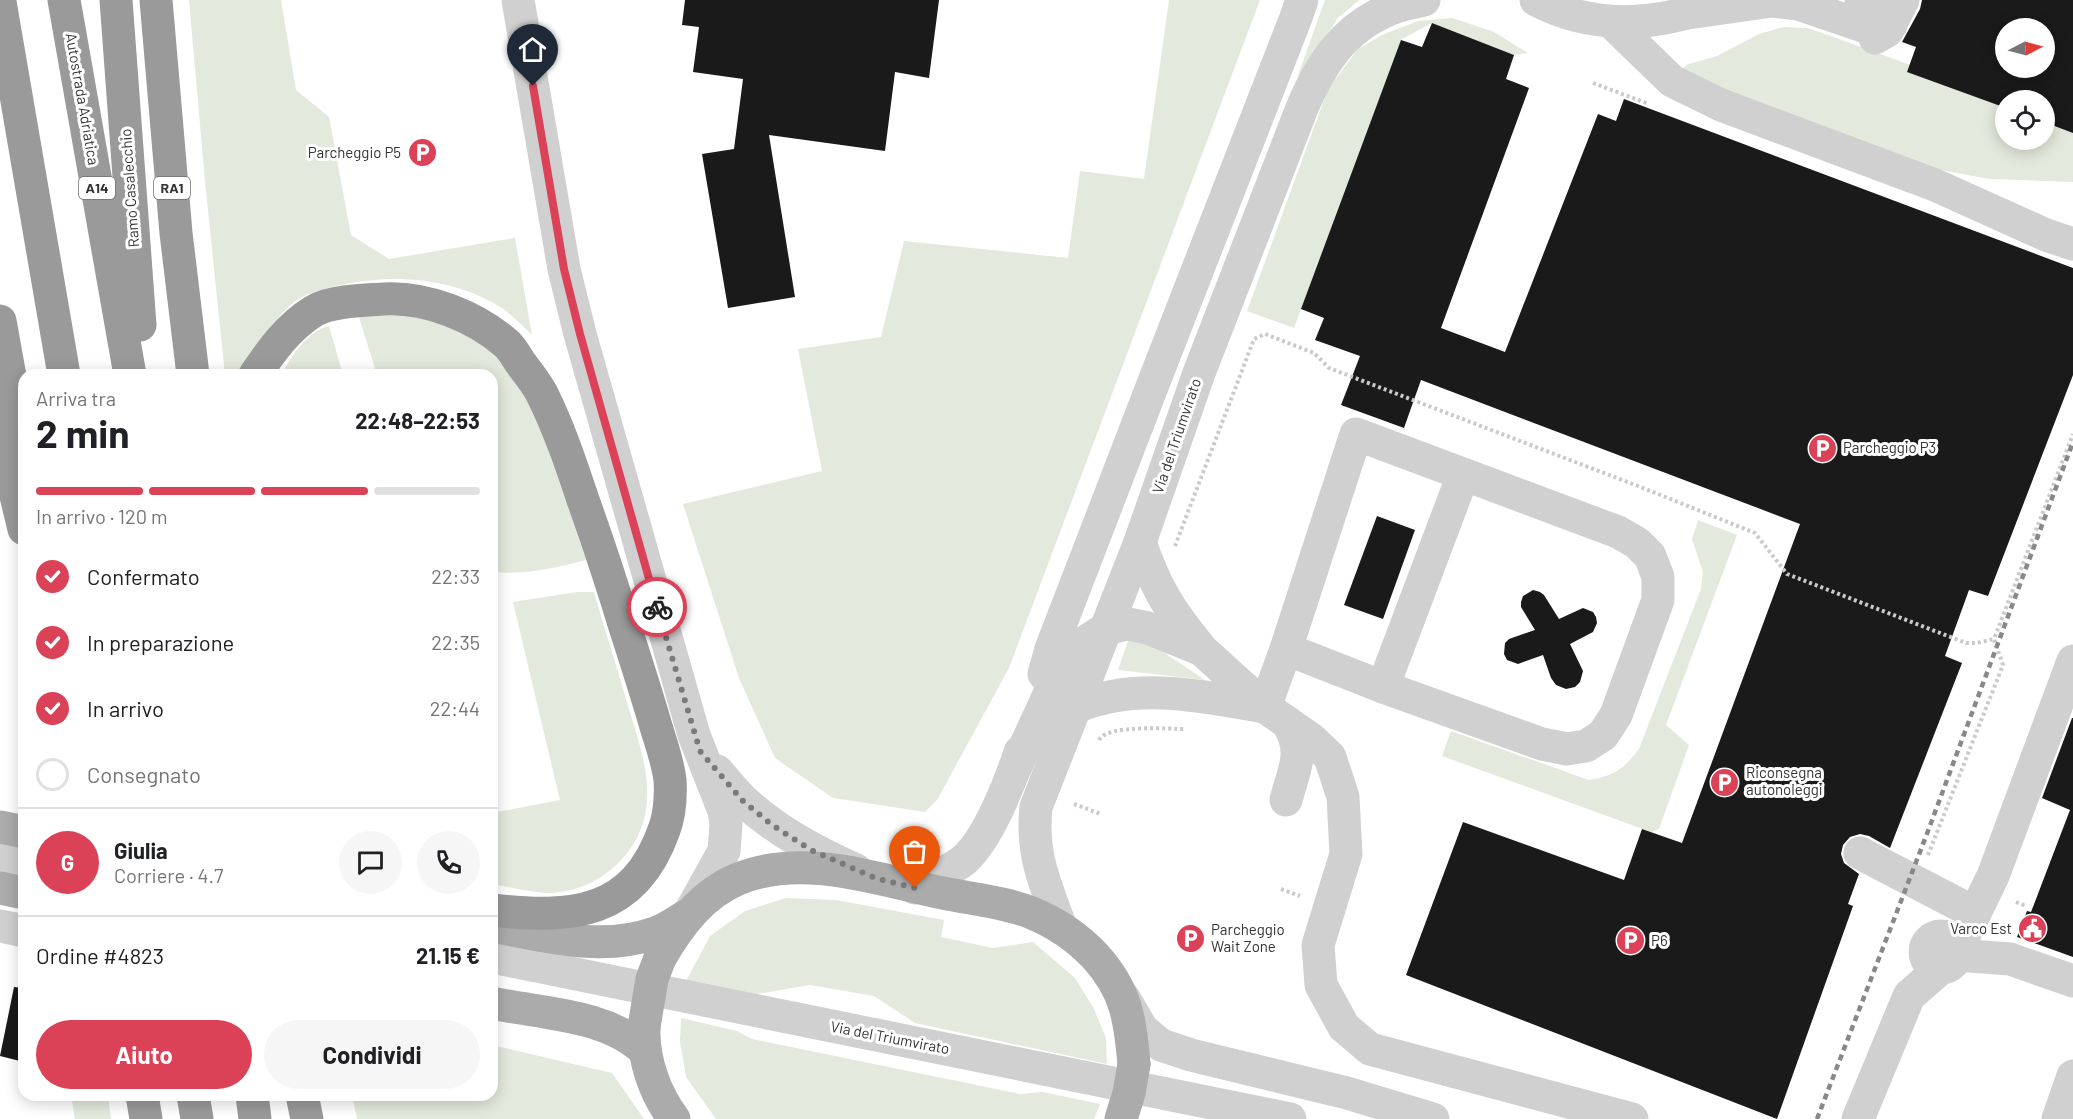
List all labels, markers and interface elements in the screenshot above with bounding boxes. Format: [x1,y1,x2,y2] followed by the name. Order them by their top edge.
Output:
[1995,18,2055,78] north arrow
[1995,18,2055,150] map controls
[507,24,558,86] pin
[62,31,103,166] street label: Autostrada Adriatica
[516,33,549,66] icon: home
[1995,90,2055,150] button: locate
[116,128,142,248] street label: Ramo Casalecchio
[406,137,438,169] parking icon: Parcheggio P5
[308,143,401,161] place label: Parcheggio P5
[79,177,115,199] road number: A14
[154,177,190,199] road number: RA1
[1148,376,1204,496] street label: Via del Triumvirato
[36,386,116,410] text: Arriva tra
[355,407,480,433] text: 22:48–22:53
[36,409,129,456] text: 2 min
[1806,432,1838,464] parking icon: Parcheggio P3
[1843,438,1936,456] place label: Parcheggio P3
[36,504,168,528] text: In arrivo · 120 m
[36,560,69,593] icon: check
[87,563,200,589] text: Confermato
[431,564,480,588] text: 22:33
[627,577,687,637] courier
[641,591,674,624] icon: bike
[36,626,69,659] icon: check
[87,629,234,655] text: In preparazione
[431,630,480,654] text: 22:35
[36,692,69,725] icon: check
[87,695,164,721] text: In arrivo
[430,696,480,720] text: 22:44
[87,761,201,787] text: Consegnato
[1746,763,1823,798] place label: Riconsegna autonoleggi
[1709,766,1741,798] parking icon: Riconsegna autonoleggi
[889,826,940,888] pin
[339,831,402,894] button: chat
[417,831,480,894] button: phone
[898,835,931,868] icon: bag
[114,837,168,863] text: Giulia
[61,849,74,875] text: G
[114,863,223,887] text: Corriere · 4.7
[2017,913,2049,945] public building icon: Varco Est
[1950,919,2012,937] place label: Varco Est
[1211,920,1285,955] place label: Parcheggio Wait Zone
[1174,923,1206,955] parking icon: Parcheggio Wait Zone
[1614,925,1646,957] parking icon: P6
[1651,931,1668,949] place label: P6
[36,942,164,968] text: Ordine #4823
[416,942,480,968] text: 21.15 €
[829,1017,951,1057] street label: Via del Triumvirato
[36,1020,252,1089] button: Aiuto
[264,1020,480,1089] button: Condividi

